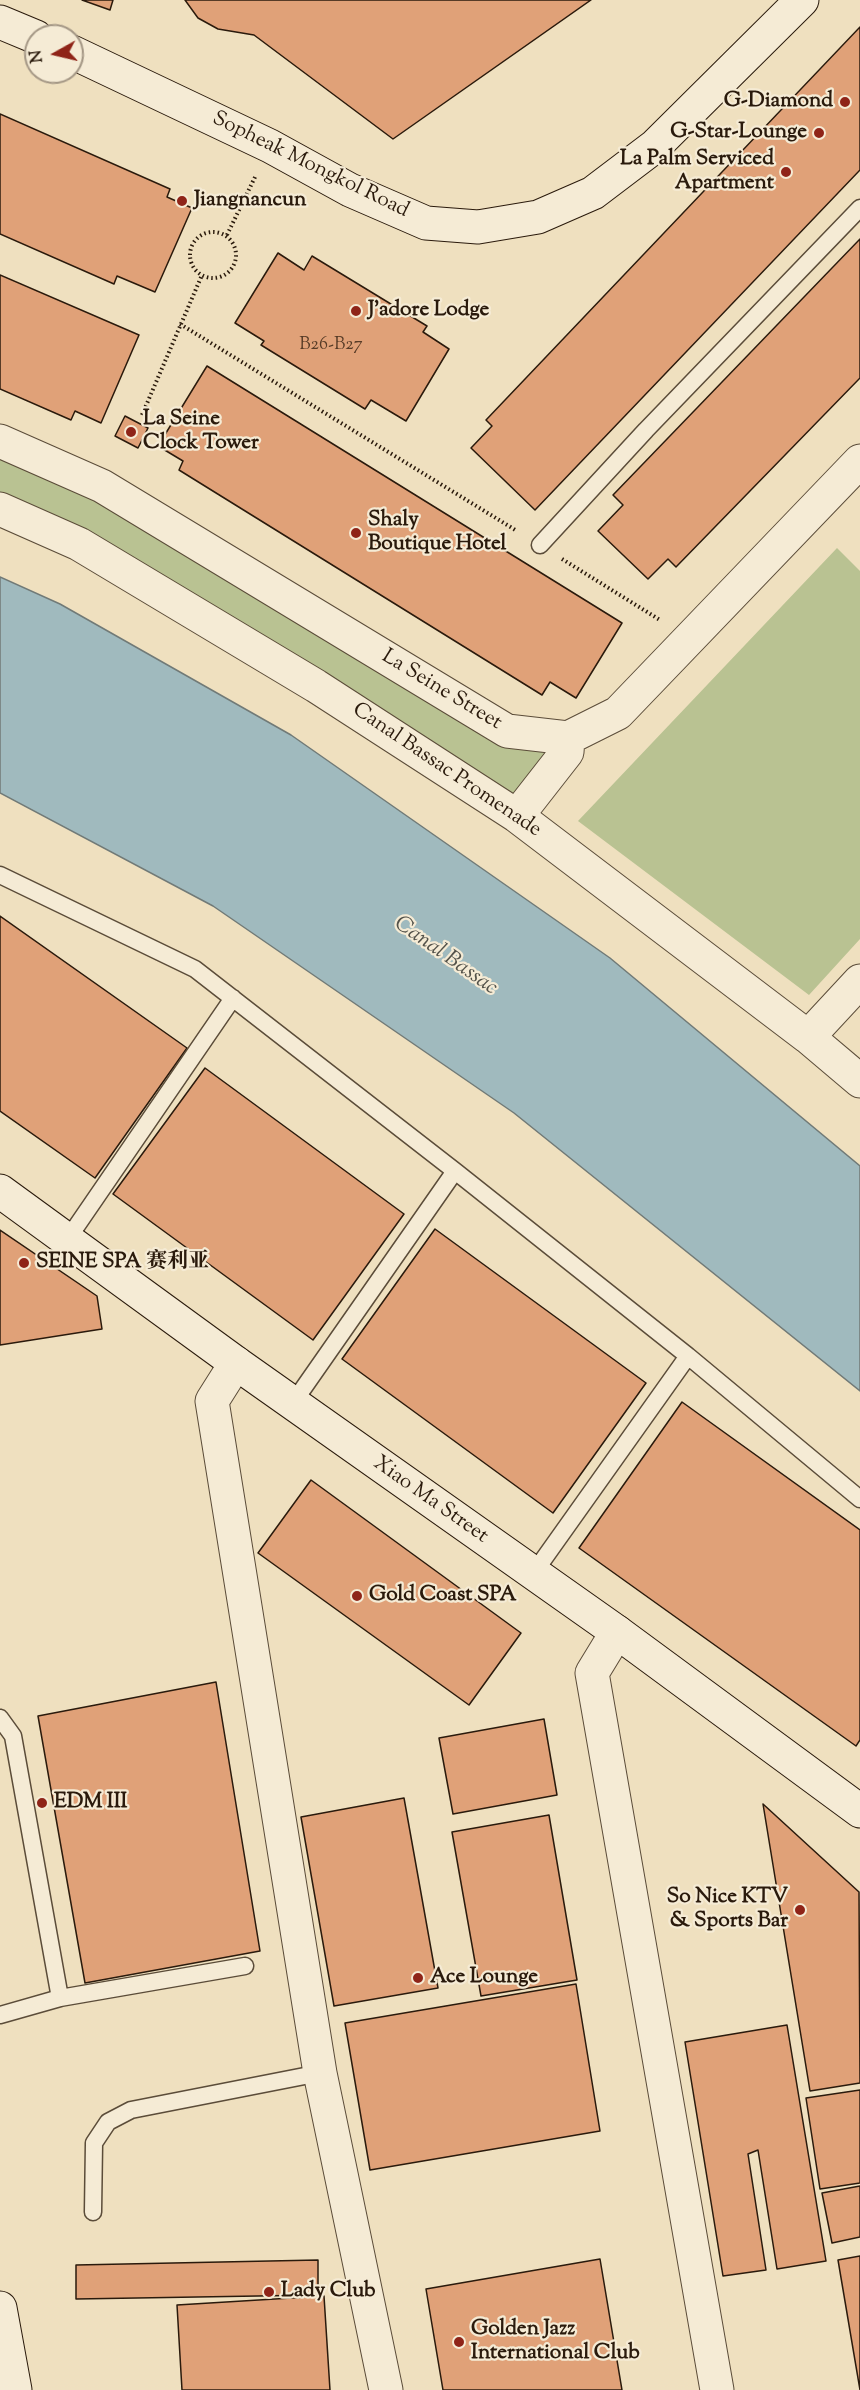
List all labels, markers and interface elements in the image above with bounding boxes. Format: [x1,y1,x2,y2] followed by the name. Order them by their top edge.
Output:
[24,24,84,84] north arrow
[25,48,50,64] text: N
[724,89,833,115] place label: G-Diamond
[838,95,852,109] marker: G-Diamond
[208,107,412,225] street label: Sopheak Mongkol Road
[670,120,807,146] place label: G-Star-Lounge
[812,126,826,140] marker: G-Star-Lounge
[620,147,774,197] place label: La Palm Serviced Apartment
[779,165,793,179] marker: La Palm Serviced Apartment
[194,188,306,214] place label: Jiangnancun
[175,194,189,208] marker: Jiangnancun
[368,298,489,324] place label: J'adore Lodge
[349,304,363,318] marker: J'adore Lodge
[299,335,363,357] house number: B26-B27
[143,407,259,457] place label: La Seine Clock Tower
[124,425,138,439] marker: La Seine Clock Tower
[368,508,506,558] place label: Shaly Boutique Hotel
[349,526,363,540] marker: Shaly Boutique Hotel
[376,645,506,737] street label: La Seine Street
[347,698,545,844] street label: Canal Bassac Promenade
[388,912,502,1002] water label: Canal Bassac
[36,1250,209,1276] place label: SEINE SPA 赛利亚
[17,1256,31,1270] marker: SEINE SPA 赛利亚
[368,1452,492,1550] street label: Xiao Ma Street
[369,1583,516,1609] place label: Gold Coast SPA
[350,1589,364,1603] marker: Gold Coast SPA
[54,1790,127,1816] place label: EDM III
[35,1796,49,1810] marker: EDM III
[667,1885,788,1935] place label: So Nice KTV & Sports Bar
[793,1903,807,1917] marker: So Nice KTV & Sports Bar
[430,1965,538,1991] place label: Ace Lounge
[411,1971,425,1985] marker: Ace Lounge
[281,2279,376,2305] place label: Lady Club
[262,2285,276,2299] marker: Lady Club
[471,2317,640,2367] place label: Golden Jazz International Club
[452,2335,466,2349] marker: Golden Jazz International Club

